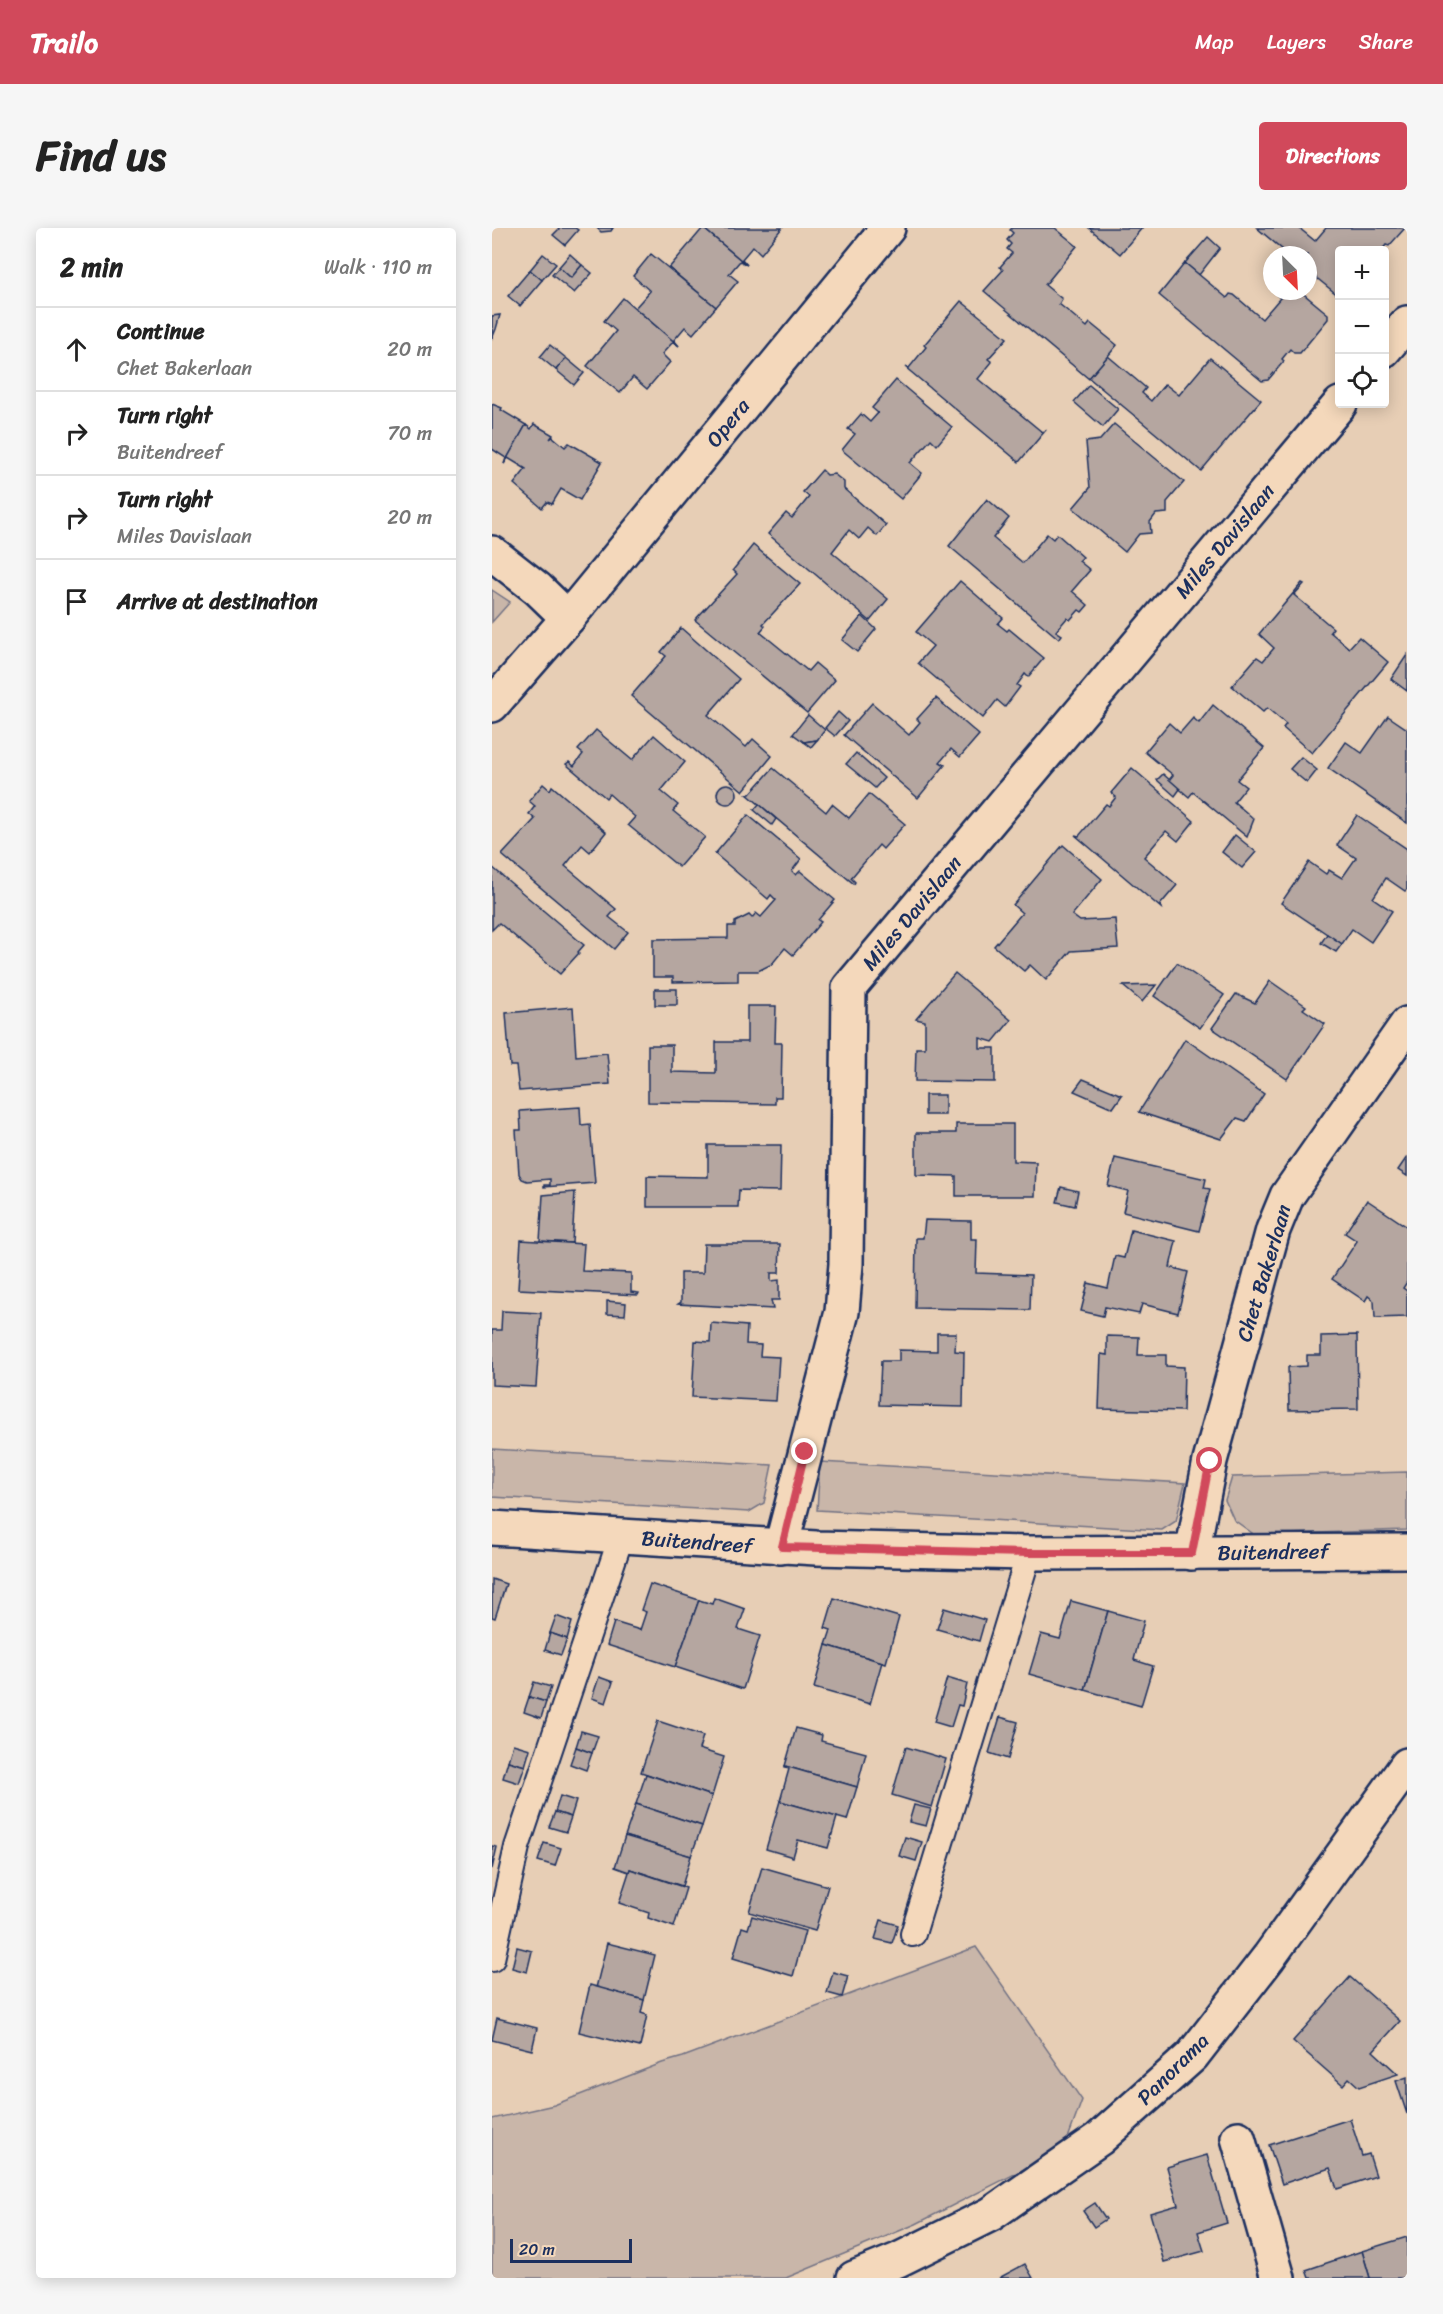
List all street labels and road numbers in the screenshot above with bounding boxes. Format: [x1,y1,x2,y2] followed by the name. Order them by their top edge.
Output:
[696,389,760,456] street label: Opera
[1165,475,1285,607] street label: Miles Davislaan
[852,847,972,979] street label: Miles Davislaan
[1225,1200,1303,1346] street label: Chet Bakerlaan
[640,1519,757,1565] street label: Buitendreef
[1217,1532,1332,1572] street label: Buitendreef
[1127,2023,1219,2115] street label: Panorama

